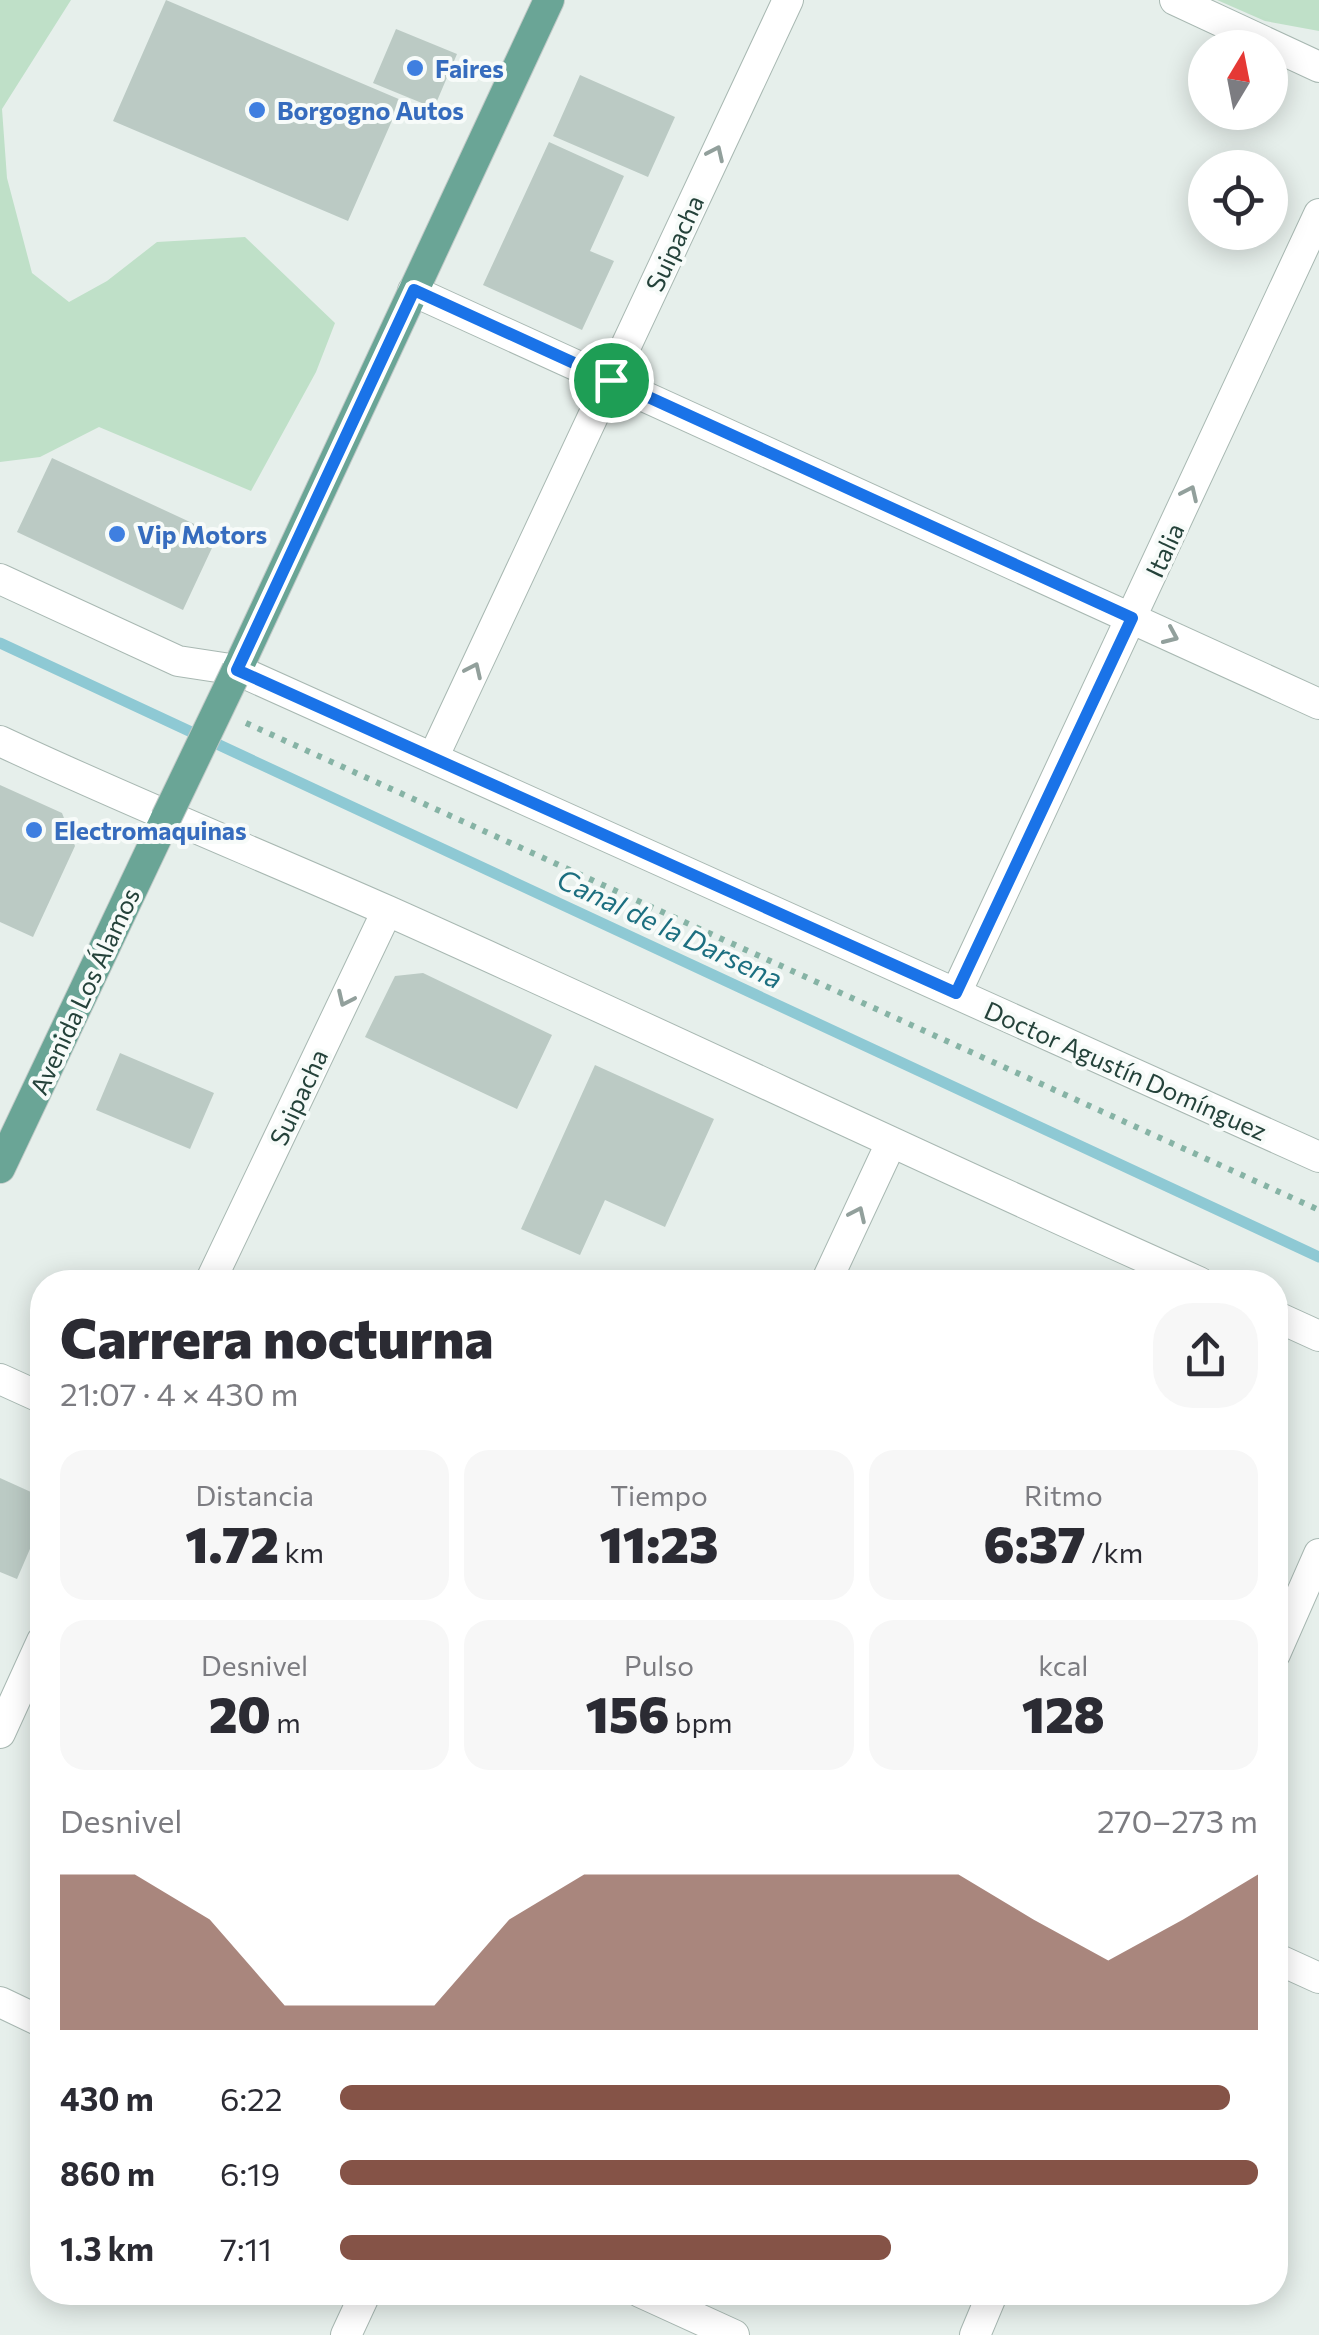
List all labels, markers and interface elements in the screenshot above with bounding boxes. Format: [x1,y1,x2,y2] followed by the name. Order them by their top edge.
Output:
[1188,30,1288,130] north arrow
[1188,30,1288,250] map controls
[435,53,504,83] place label: Faires
[404,57,426,79] marker: Faires
[277,95,464,125] place label: Borgogno Autos
[246,99,268,121] marker: Borgogno Autos
[703,146,723,164] one-way arrow
[1188,150,1288,250] button: locate
[639,190,709,296] street label: Suipacha
[569,338,654,423] pin
[584,353,639,408] icon: arrive
[1177,485,1197,503] one-way arrow
[1139,518,1189,582] street label: Italia
[137,519,267,549] place label: Vip Motors
[106,523,128,545] marker: Vip Motors
[1161,624,1179,644] one-way arrow
[462,662,482,680] one-way arrow
[54,815,247,845] place label: Electromaquinas
[23,819,45,841] marker: Electromaquinas
[552,861,788,995] water label: Canal de la Darsena
[23,883,145,1099] street label: Avenida Los Álamos
[337,989,357,1007] one-way arrow
[980,994,1272,1146] street label: Doctor Agustín Domínguez
[263,1044,333,1150] street label: Suipacha
[845,1206,865,1224] one-way arrow
[60,1302,494,1369] text: Carrera nocturna
[1153,1303,1258,1408] button: share
[60,1373,298,1413] text: 21:07 · 4 × 430 m
[195,1478,314,1512] text: Distancia
[610,1478,708,1512] text: Tiempo
[1024,1478,1103,1512] text: Ritmo
[185,1512,279,1573] text: 1.72
[599,1512,719,1573] text: 11:23
[984,1512,1086,1573] text: 6:37
[279,1535,324,1569] text: km
[1086,1535,1143,1569] text: /km
[201,1648,308,1682] text: Desnivel
[624,1648,694,1682] text: Pulso
[1038,1648,1088,1682] text: kcal
[209,1682,271,1743] text: 20
[586,1682,669,1743] text: 156
[1022,1682,1105,1743] text: 128
[271,1705,301,1739] text: m
[669,1705,732,1739] text: bpm
[60,1800,182,1840] text: Desnivel
[1097,1800,1258,1840] text: 270–273 m
[60,2078,154,2118] text: 430 m
[220,2078,282,2118] text: 6:22
[60,2153,155,2193] text: 860 m
[220,2153,280,2193] text: 6:19
[60,2228,154,2268] text: 1.3 km
[220,2228,272,2268] text: 7:11

